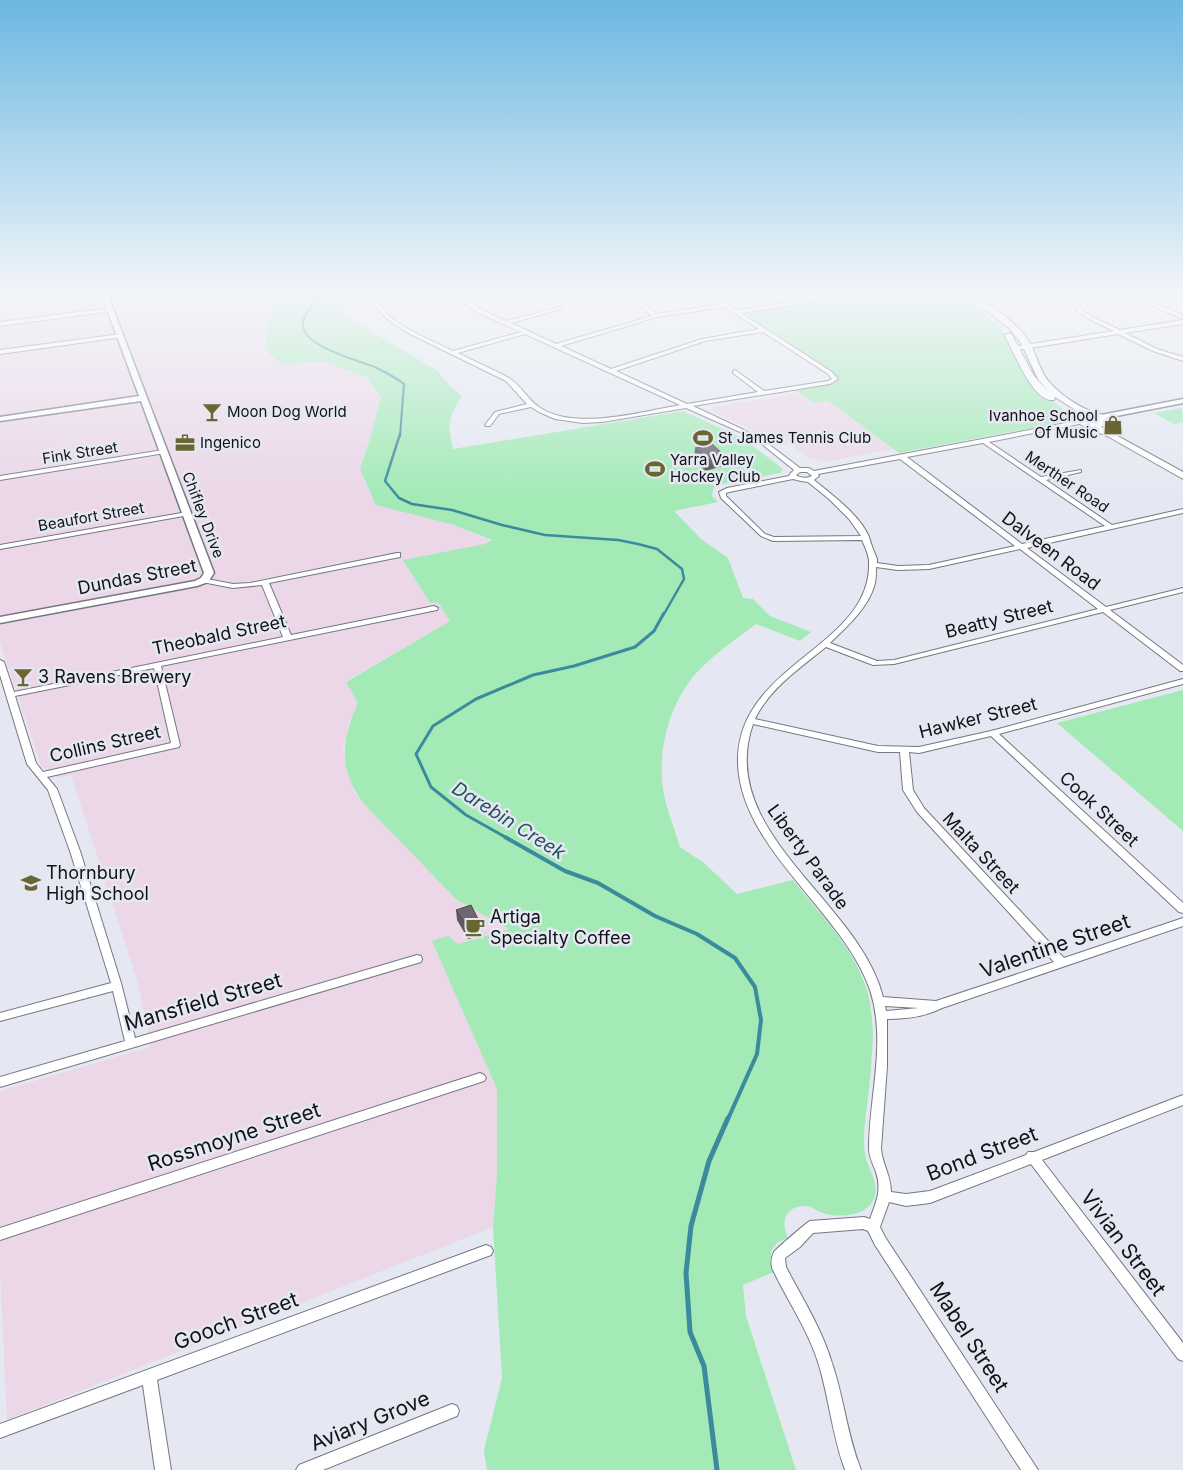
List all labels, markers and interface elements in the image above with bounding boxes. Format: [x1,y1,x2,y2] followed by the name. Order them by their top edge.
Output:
[201,401,223,423] bar icon: Moon Dog World
[227,402,347,421] place label: Moon Dog World
[989,406,1098,442] place label: Ivanhoe School Of Music
[1102,414,1124,436] shop icon: Ivanhoe School Of Music
[692,427,714,449] sports icon: St James Tennis Club
[718,428,871,447] place label: St James Tennis Club
[174,432,196,454] office icon: Ingenico
[200,433,261,452] place label: Ingenico
[41,437,119,468] street label: Fink Street
[1022,447,1113,517] street label: Merther Road
[670,450,760,486] place label: Yarra Valley Hockey Club
[644,458,666,480] sports icon: Yarra Valley Hockey Club
[178,469,229,561] street label: Chifley Drive
[36,498,146,535] street label: Beaufort Street
[998,507,1105,594] street label: Dalveen Road
[76,555,198,598] street label: Dundas Street
[943,595,1055,642] street label: Beatty Street
[150,610,288,659] street label: Theobald Street
[12,666,34,688] bar icon: 3 Ravens Brewery
[38,666,191,687] place label: 3 Ravens Brewery
[917,693,1039,742] street label: Hawker Street
[47,721,162,766] street label: Collins Street
[1055,767,1143,851] street label: Cook Street
[448,776,570,865] water label: Darebin Creek
[763,800,854,913] street label: Liberty Parade
[939,808,1024,898] street label: Malta Street
[46,862,149,904] place label: Thornbury High School
[20,872,42,894] school or university icon: Thornbury High School
[490,906,631,948] place label: Artiga Specialty Coffee
[977,908,1133,983] street label: Valentine Street
[464,916,486,938] cafe icon: Artiga Specialty Coffee
[121,967,285,1036] street label: Mansfield Street
[144,1097,323,1176] street label: Rossmoyne Street
[923,1121,1041,1186] street label: Bond Street
[1076,1185,1171,1301] street label: Vivian Street
[925,1277,1014,1397] street label: Mabel Street
[170,1286,302,1355] street label: Gooch Street
[306,1385,433,1456] street label: Aviary Grove

